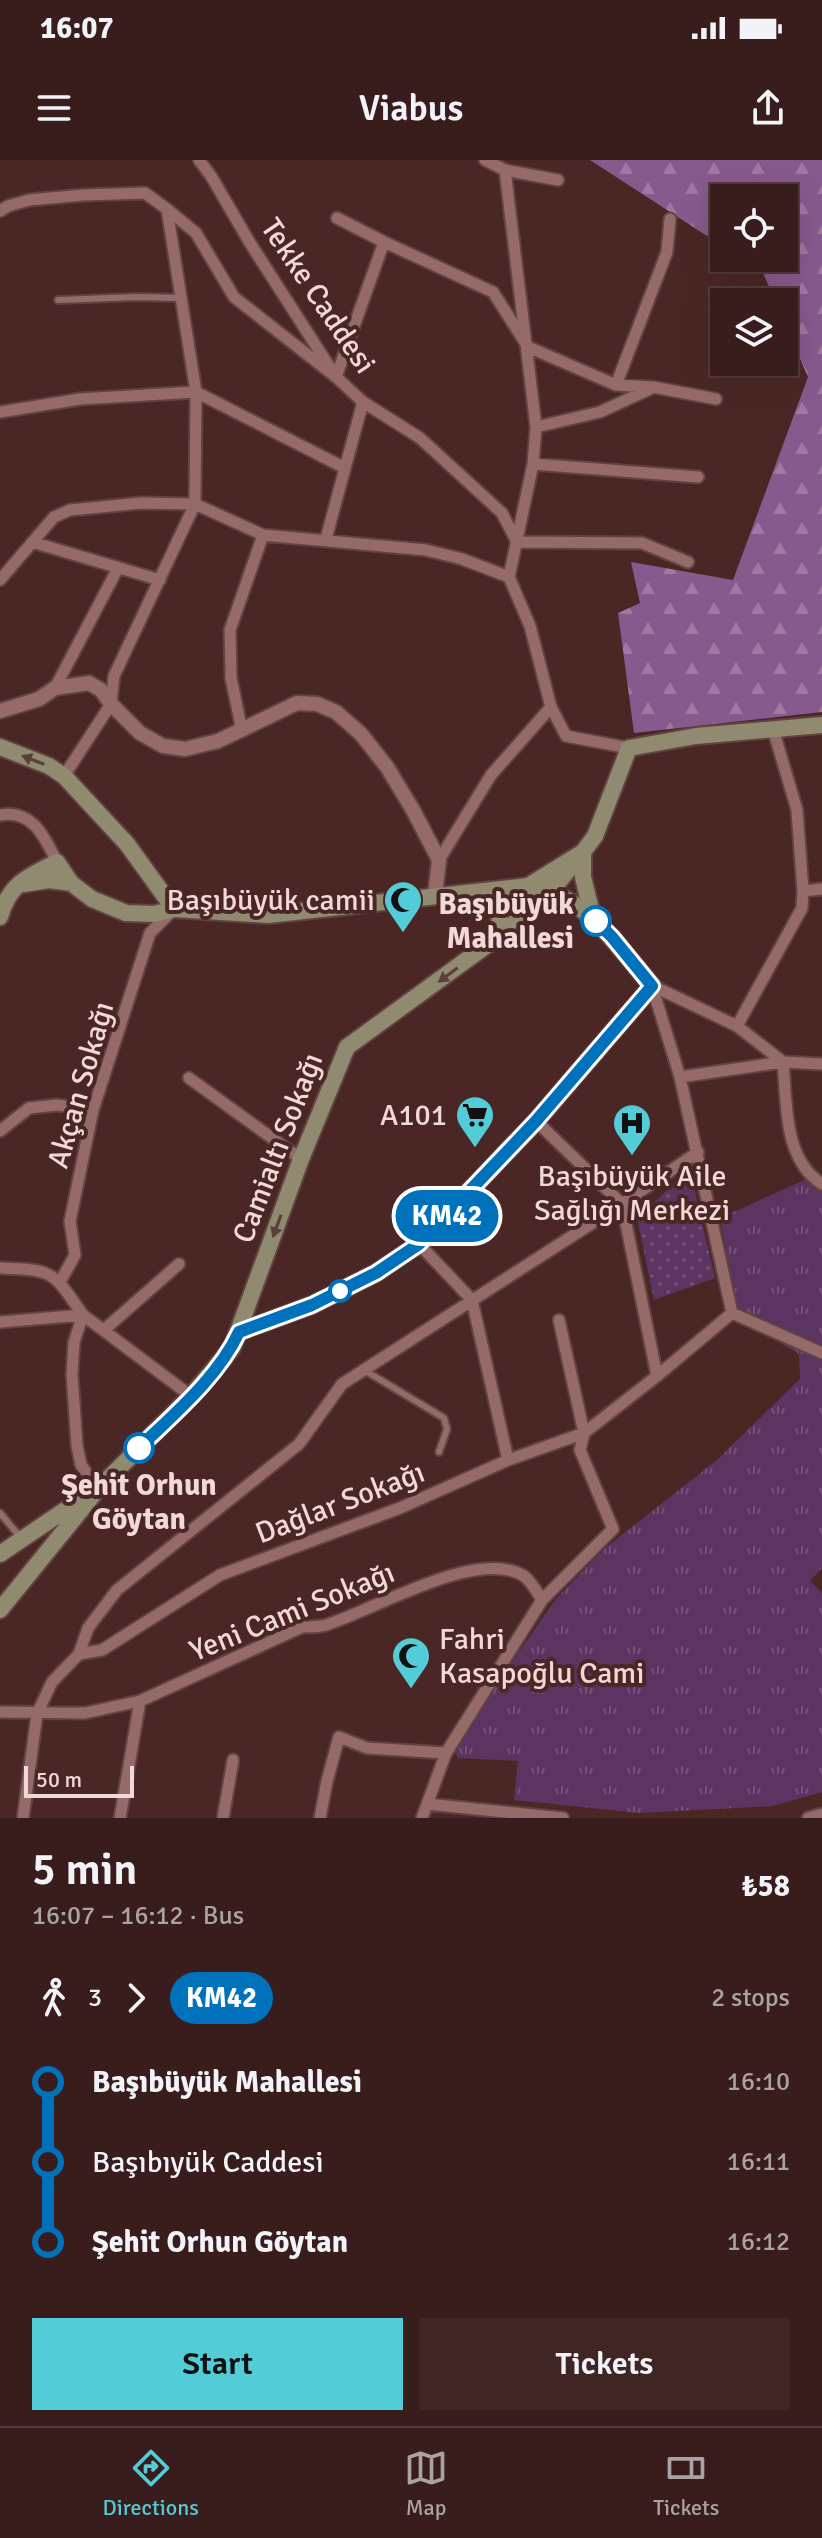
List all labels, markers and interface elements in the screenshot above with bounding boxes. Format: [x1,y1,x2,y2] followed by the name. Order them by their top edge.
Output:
[40,10,114,47] text: 16:07
[32,86,76,130] icon: menu
[359,86,463,131] text: Viabus
[746,86,790,130] icon: share
[710,184,798,376] map controls
[710,184,798,272] button: locate
[252,211,384,381] street label: Tekke Caddesi
[710,288,798,376] button: layers
[21,753,45,766] one-way arrow
[382,879,424,934] mosque icon: Başıbüyük camii
[166,882,375,919] place label: Başıbüyük camii
[438,886,574,957] place label: Başıbüyük Mahallesi
[581,906,611,936] marker: Başıbüyük Mahallesi
[438,966,458,982] one-way arrow
[40,997,122,1173] street label: Akçan Sokağı
[225,1048,331,1248] street label: Camialtı Sokağı
[454,1094,496,1149] supermarket icon: A101
[380,1097,447,1134] place label: A101
[611,1102,653,1157] hospital icon: Başıbüyük Aile Sağlığı Merkezi
[534,1158,730,1229] place label: Başıbüyük Aile Sağlığı Merkezi
[391,1190,503,1242] line badge: KM42
[412,1199,482,1233] text: KM42
[271,1214,283,1238] one-way arrow
[329,1280,351,1302] unlabelled marker
[124,1433,154,1463] marker: Şehit Orhun Göytan
[250,1454,430,1552] street label: Dağlar Sokağı
[61,1467,217,1538] place label: Şehit Orhun Göytan
[184,1554,400,1670] street label: Yeni Cami Sokağı
[439,1621,644,1692] place label: Fahri Kasapoğlu Cami
[390,1635,432,1690] mosque icon: Fahri Kasapoğlu Cami
[24,1762,134,1798] scale bar
[36,1766,82,1793] text: 50 m
[32,1843,137,1897] text: 5 min
[741,1868,790,1905] text: ₺58
[32,1900,244,1932] text: 16:07 – 16:12 · Bus
[32,1976,76,2020] icon: walk
[114,1976,158,2020] icon: forward
[186,1981,257,2015] text: KM42
[88,1982,102,2014] text: 3
[711,1982,790,2014] text: 2 stops
[92,2064,362,2101] text: Başıbüyük Mahallesi
[727,2066,790,2098] text: 16:10
[92,2144,324,2181] text: Başıbıyük Caddesi
[727,2146,790,2178] text: 16:11
[92,2224,348,2261] text: Şehit Orhun Göytan
[727,2226,790,2258] text: 16:12
[32,2318,403,2410] button: Start
[419,2318,790,2410] button: Tickets
[103,2446,199,2521] tab: Directions
[404,2446,448,2521] tab: Map
[653,2446,719,2521] tab: Tickets

